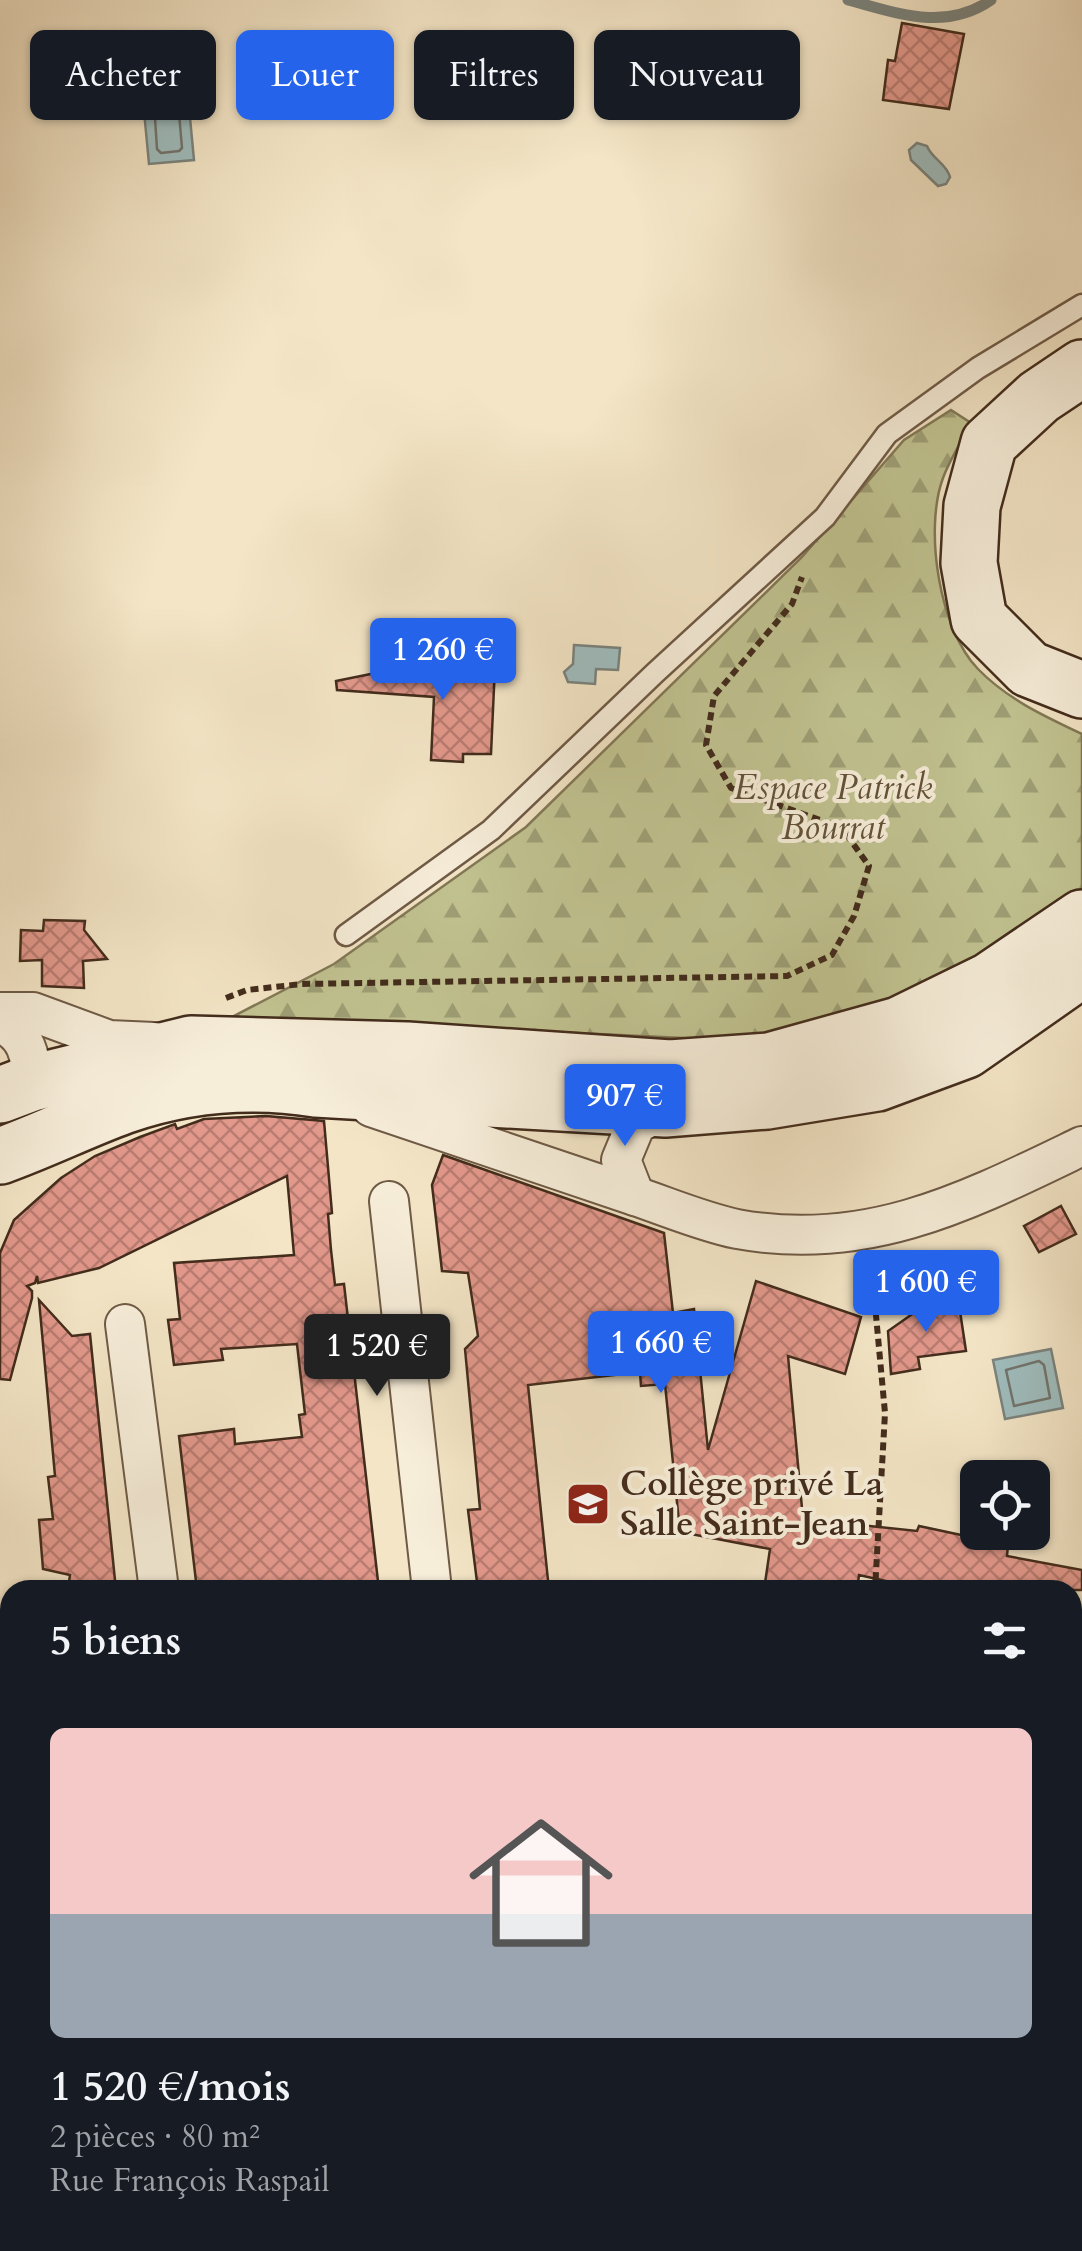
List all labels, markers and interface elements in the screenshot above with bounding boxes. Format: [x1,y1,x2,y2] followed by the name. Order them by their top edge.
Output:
[30,30,216,120] chip: Acheter
[236,30,394,120] chip: Louer
[414,30,574,120] chip: Filtres
[594,30,800,120] chip: Nouveau
[351,618,535,703] pin: 1 260 €
[392,628,494,672] text: 1 260 €
[734,764,933,852] park label: Espace Patrick Bourrat
[555,1064,695,1149] pin: 907 €
[587,1074,663,1118] text: 907 €
[834,1250,1018,1335] pin: 1 600 €
[875,1260,977,1304] text: 1 600 €
[569,1311,753,1396] pin: 1 660 €
[285,1314,469,1399] pin: 1 520 €
[610,1321,712,1365] text: 1 660 €
[326,1324,428,1368] text: 1 520 €
[620,1460,883,1548] place label: Collège privé La Salle Saint-Jean
[960,1460,1050,1550] map controls
[960,1460,1050,1550] button: locate
[565,1481,611,1527] school or university icon: Collège privé La Salle Saint-Jean
[50,1612,181,1669] text: 5 biens
[977,1613,1032,1668] icon: filters
[451,1793,631,1973] icon: home
[50,2058,291,2115] text: 1 520 €/mois
[50,2115,260,2159] text: 2 pièces · 80 m²
[50,2159,330,2203] text: Rue François Raspail

